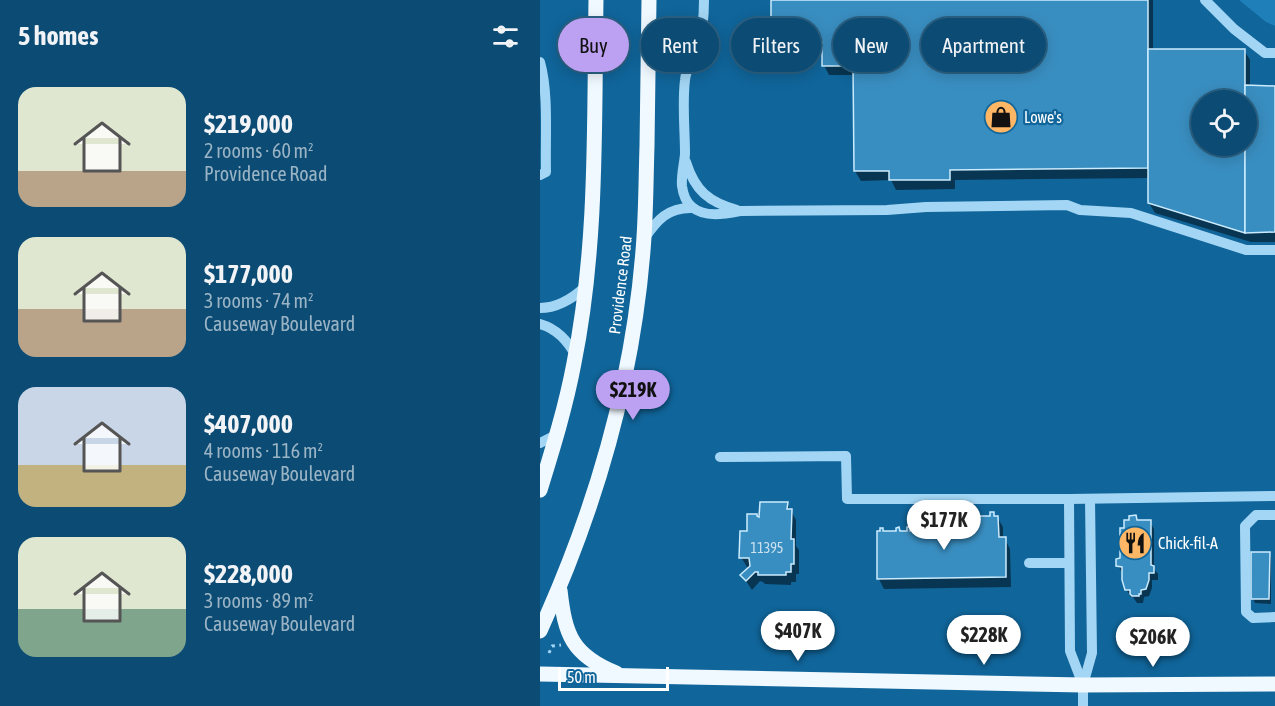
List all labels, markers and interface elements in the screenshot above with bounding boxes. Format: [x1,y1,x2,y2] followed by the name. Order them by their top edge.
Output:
[558,18,629,72] chip: Buy
[641,18,719,72] chip: Rent
[731,18,821,72] chip: Filters
[833,18,909,72] chip: New
[921,18,1046,72] chip: Apartment
[489,20,522,53] icon: filters
[18,21,98,51] text: 5 homes
[1191,90,1257,156] map controls
[1191,90,1257,156] button: locate
[983,99,1019,135] shop icon: Lowe's
[1024,108,1062,126] place label: Lowe's
[204,109,293,139] text: $219,000
[66,111,138,183] icon: home
[204,139,314,162] text: 2 rooms · 60 m²
[204,162,327,185] text: Providence Road
[605,235,635,335] street label: Providence Road
[204,259,293,289] text: $177,000
[66,261,138,333] icon: home
[204,289,314,312] text: 3 rooms · 74 m²
[204,312,355,335] text: Causeway Boulevard
[591,370,675,421] pin: $219K
[610,378,656,401] text: $219K
[204,409,293,439] text: $407,000
[66,411,138,483] icon: home
[204,439,323,462] text: 4 rooms · 116 m²
[204,462,355,485] text: Causeway Boulevard
[902,500,986,551] pin: $177K
[921,508,967,531] text: $177K
[1117,525,1153,561] restaurant icon: Chick-fil-A
[1158,534,1218,552] place label: Chick-fil-A
[751,540,783,556] house number: 11395
[204,559,293,589] text: $228,000
[66,561,138,633] icon: home
[204,589,314,612] text: 3 rooms · 89 m²
[756,611,840,662] pin: $407K
[204,612,355,635] text: Causeway Boulevard
[942,615,1026,666] pin: $228K
[1111,617,1195,668] pin: $206K
[775,619,821,642] text: $407K
[961,623,1007,646] text: $228K
[1130,625,1176,648] text: $206K
[558,664,669,692] scale bar
[567,668,596,686] text: 50 m

